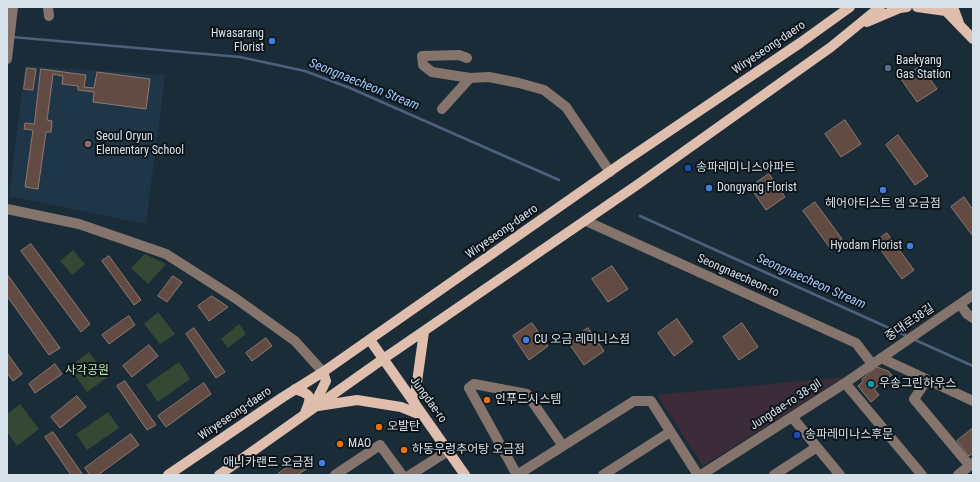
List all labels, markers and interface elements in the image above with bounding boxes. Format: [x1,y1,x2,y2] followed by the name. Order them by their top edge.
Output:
[730,18,808,78] street label: Wiryeseong-daero
[211,27,264,55] place label: Hwasarang Florist
[267,36,277,46] marker: Hwasarang Florist
[896,54,951,82] place label: Baekyang Gas Station
[306,56,422,114] water label: Seongnaecheon Stream
[883,63,893,73] marker: Baekyang Gas Station
[96,130,184,158] place label: Seoul Oryun Elementary School
[83,139,93,149] marker: Seoul Oryun Elementary School
[696,161,795,175] place label: 송파레미니스아파트
[683,163,693,173] marker: 송파레미니스아파트
[717,181,797,195] place label: Dongyang Florist
[704,183,714,193] marker: Dongyang Florist
[878,185,888,195] marker: 헤어아티스트 엠 오금점
[825,197,941,211] place label: 헤어아티스트 엠 오금점
[463,202,541,262] street label: Wiryeseong-daero
[830,239,902,253] place label: Hyodam Florist
[905,241,915,251] marker: Hyodam Florist
[754,251,868,313] water label: Seongnaecheon Stream
[695,252,781,300] street label: Seongnaecheon-ro
[883,301,937,345] street label: 중대로38길
[534,333,630,347] place label: CU 오금 레미니스점
[521,335,531,345] marker: CU 오금 레미니스점
[65,364,109,378] park label: 사각공원
[407,374,449,426] street label: Jungdae-ro
[748,377,824,433] street label: Jungdae-ro 38-gil
[879,377,956,391] place label: 우송그린하우스
[866,379,876,389] marker: 우송그린하우스
[196,384,274,444] street label: Wiryeseong-daero
[495,393,561,407] place label: 인푸드시스템
[482,395,492,405] marker: 인푸드시스템
[387,420,420,434] place label: 오발탄
[374,422,384,432] marker: 오발탄
[805,428,893,442] place label: 송파레미나스후문
[792,430,802,440] marker: 송파레미나스후문
[348,437,371,451] place label: MAO
[335,439,345,449] marker: MAO
[412,443,525,457] place label: 하동우렁추어탕 오금점
[399,445,409,455] marker: 하동우렁추어탕 오금점
[223,456,314,470] place label: 애니카랜드 오금점
[317,458,327,468] marker: 애니카랜드 오금점

